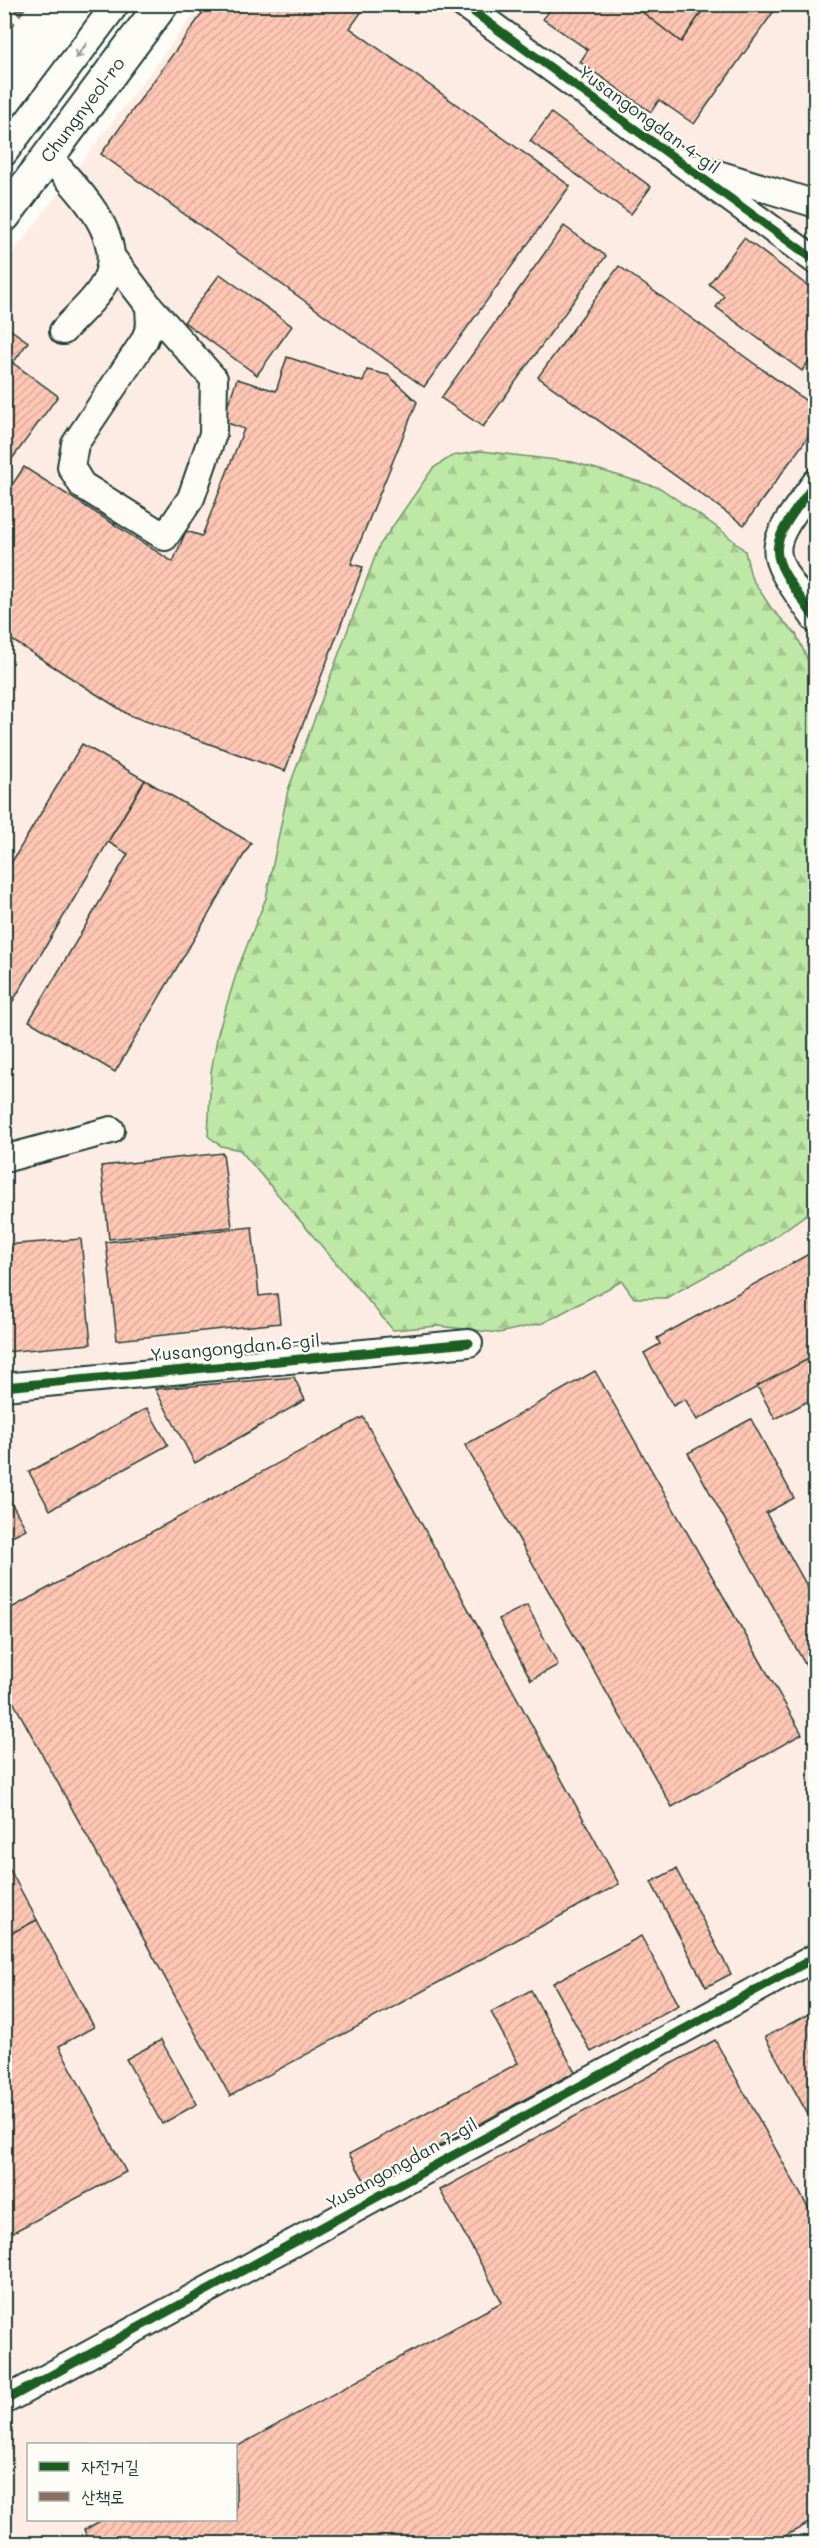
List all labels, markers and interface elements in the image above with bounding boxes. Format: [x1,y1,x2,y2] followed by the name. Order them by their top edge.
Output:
[74,43,87,59] one-way arrow
[35,51,130,167] street label: Chungnyeol-ro
[574,59,725,179] street label: Yusangongdan 4-gil
[149,1328,321,1366] street label: Yusangongdan 6-gil
[322,2112,481,2215] street label: Yusangongdan 7-gil
[27,2443,237,2521] legend
[81,2454,139,2478] text: 자전거길
[81,2484,124,2508] text: 산책로

